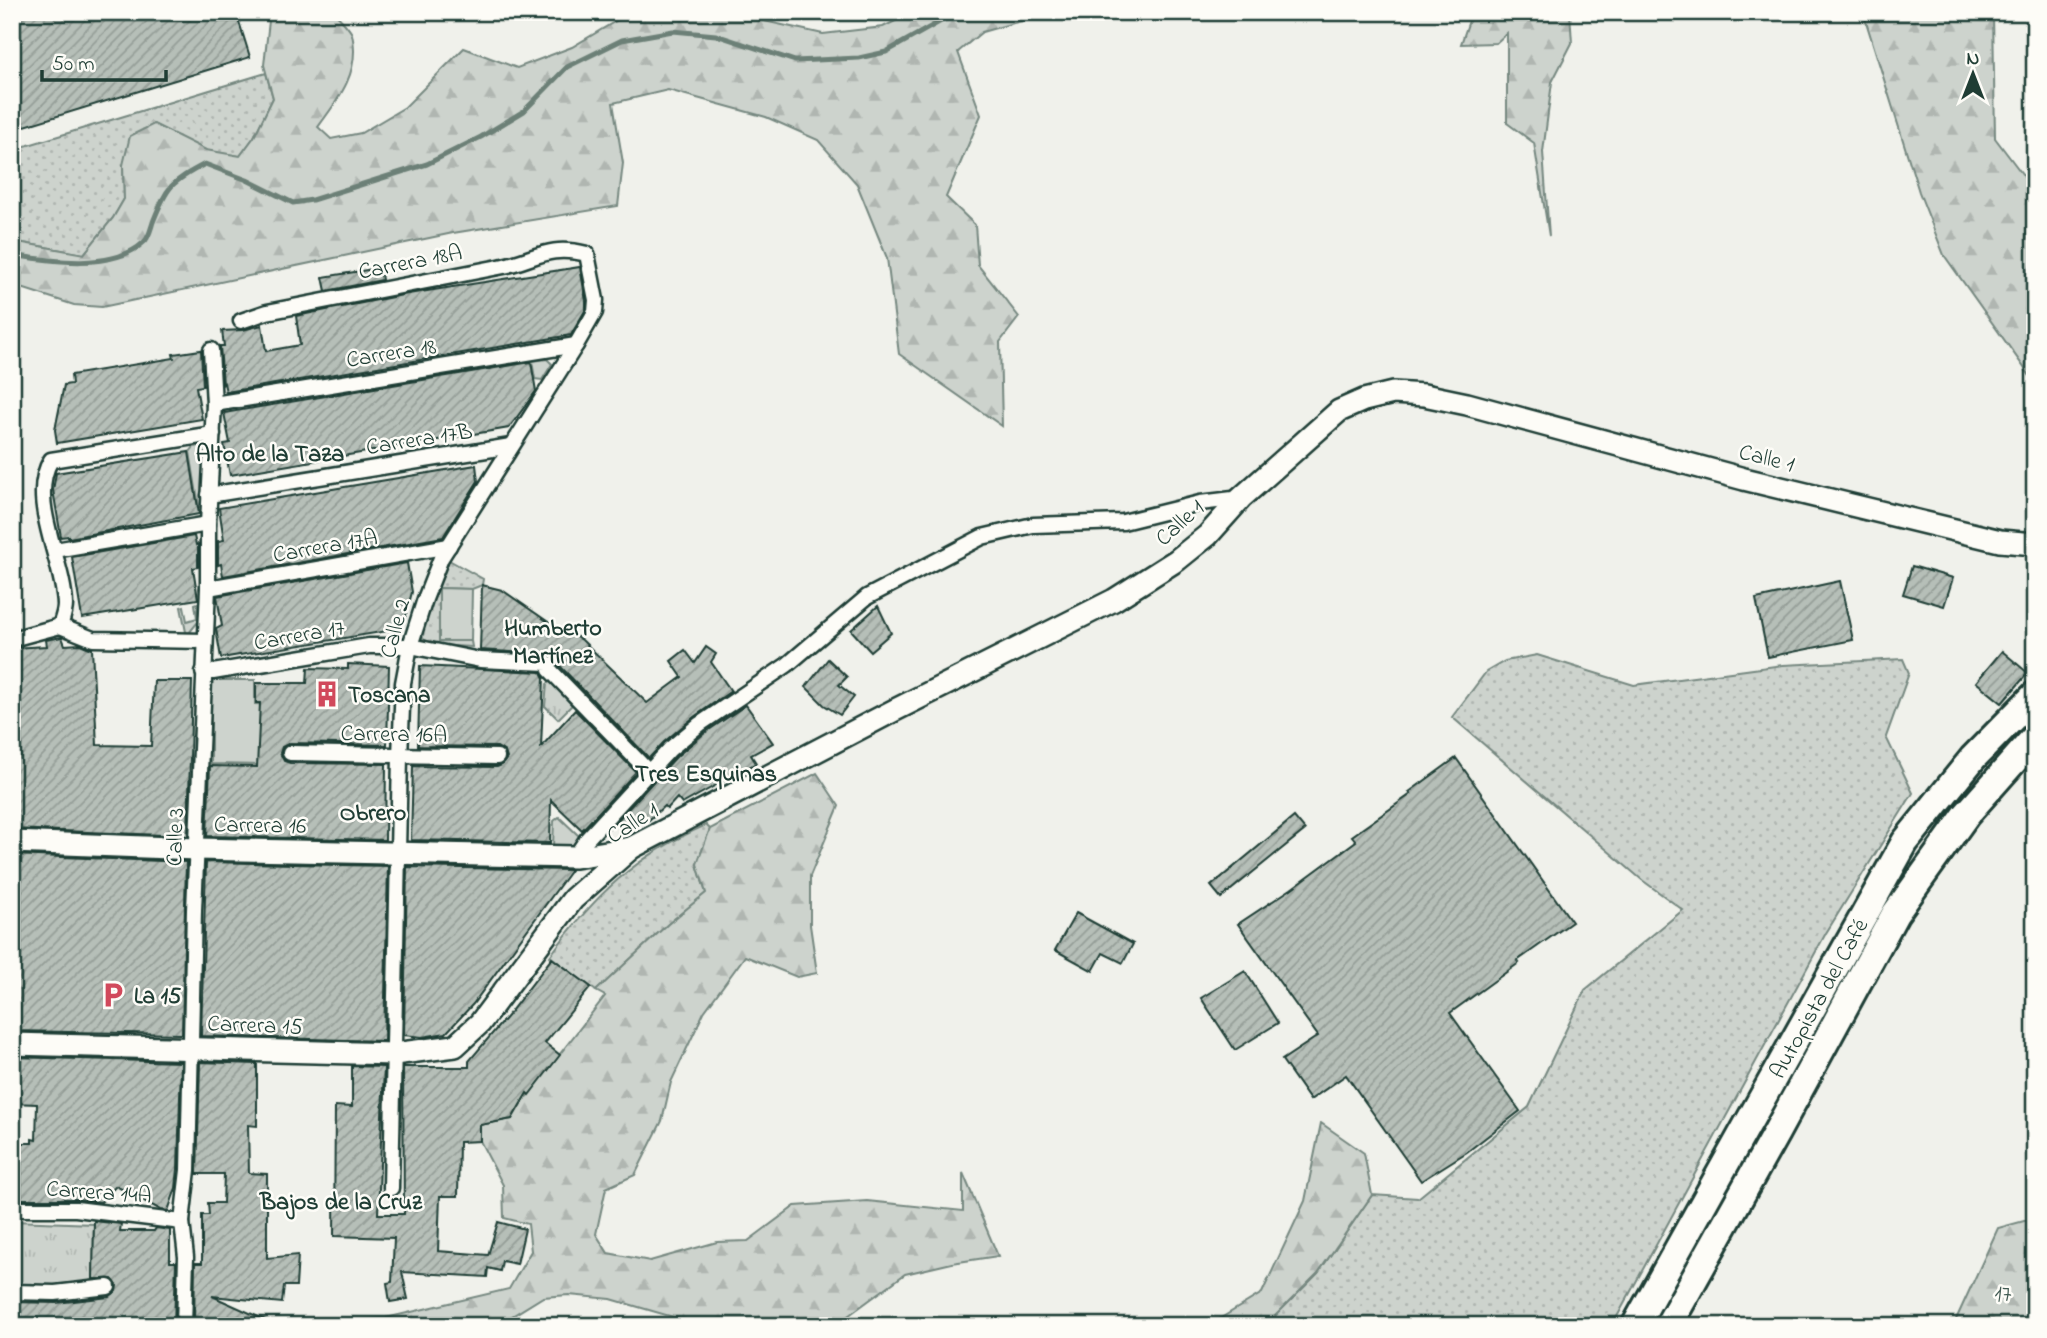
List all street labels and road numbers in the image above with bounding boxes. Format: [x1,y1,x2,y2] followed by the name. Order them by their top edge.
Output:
[356,237,465,290] street label: Carrera 18A
[344,331,439,378] street label: Carrera 18
[364,416,475,465] street label: Carrera 17B
[1735,437,1798,482] street label: Calle 1
[1149,493,1213,555] street label: Calle 1
[270,522,380,573] street label: Carrera 17A
[373,595,420,662] street label: Calle 2
[251,612,348,661] street label: Carrera 17
[340,718,447,753] street label: Carrera 16A
[601,795,666,853] street label: Calle 1
[159,807,194,867] street label: Calle 3
[213,809,306,844] street label: Carrera 16
[1762,912,1878,1085] street label: Autopista del Café
[207,1008,303,1045] street label: Carrera 15
[45,1173,153,1214] street label: Carrera 14A

